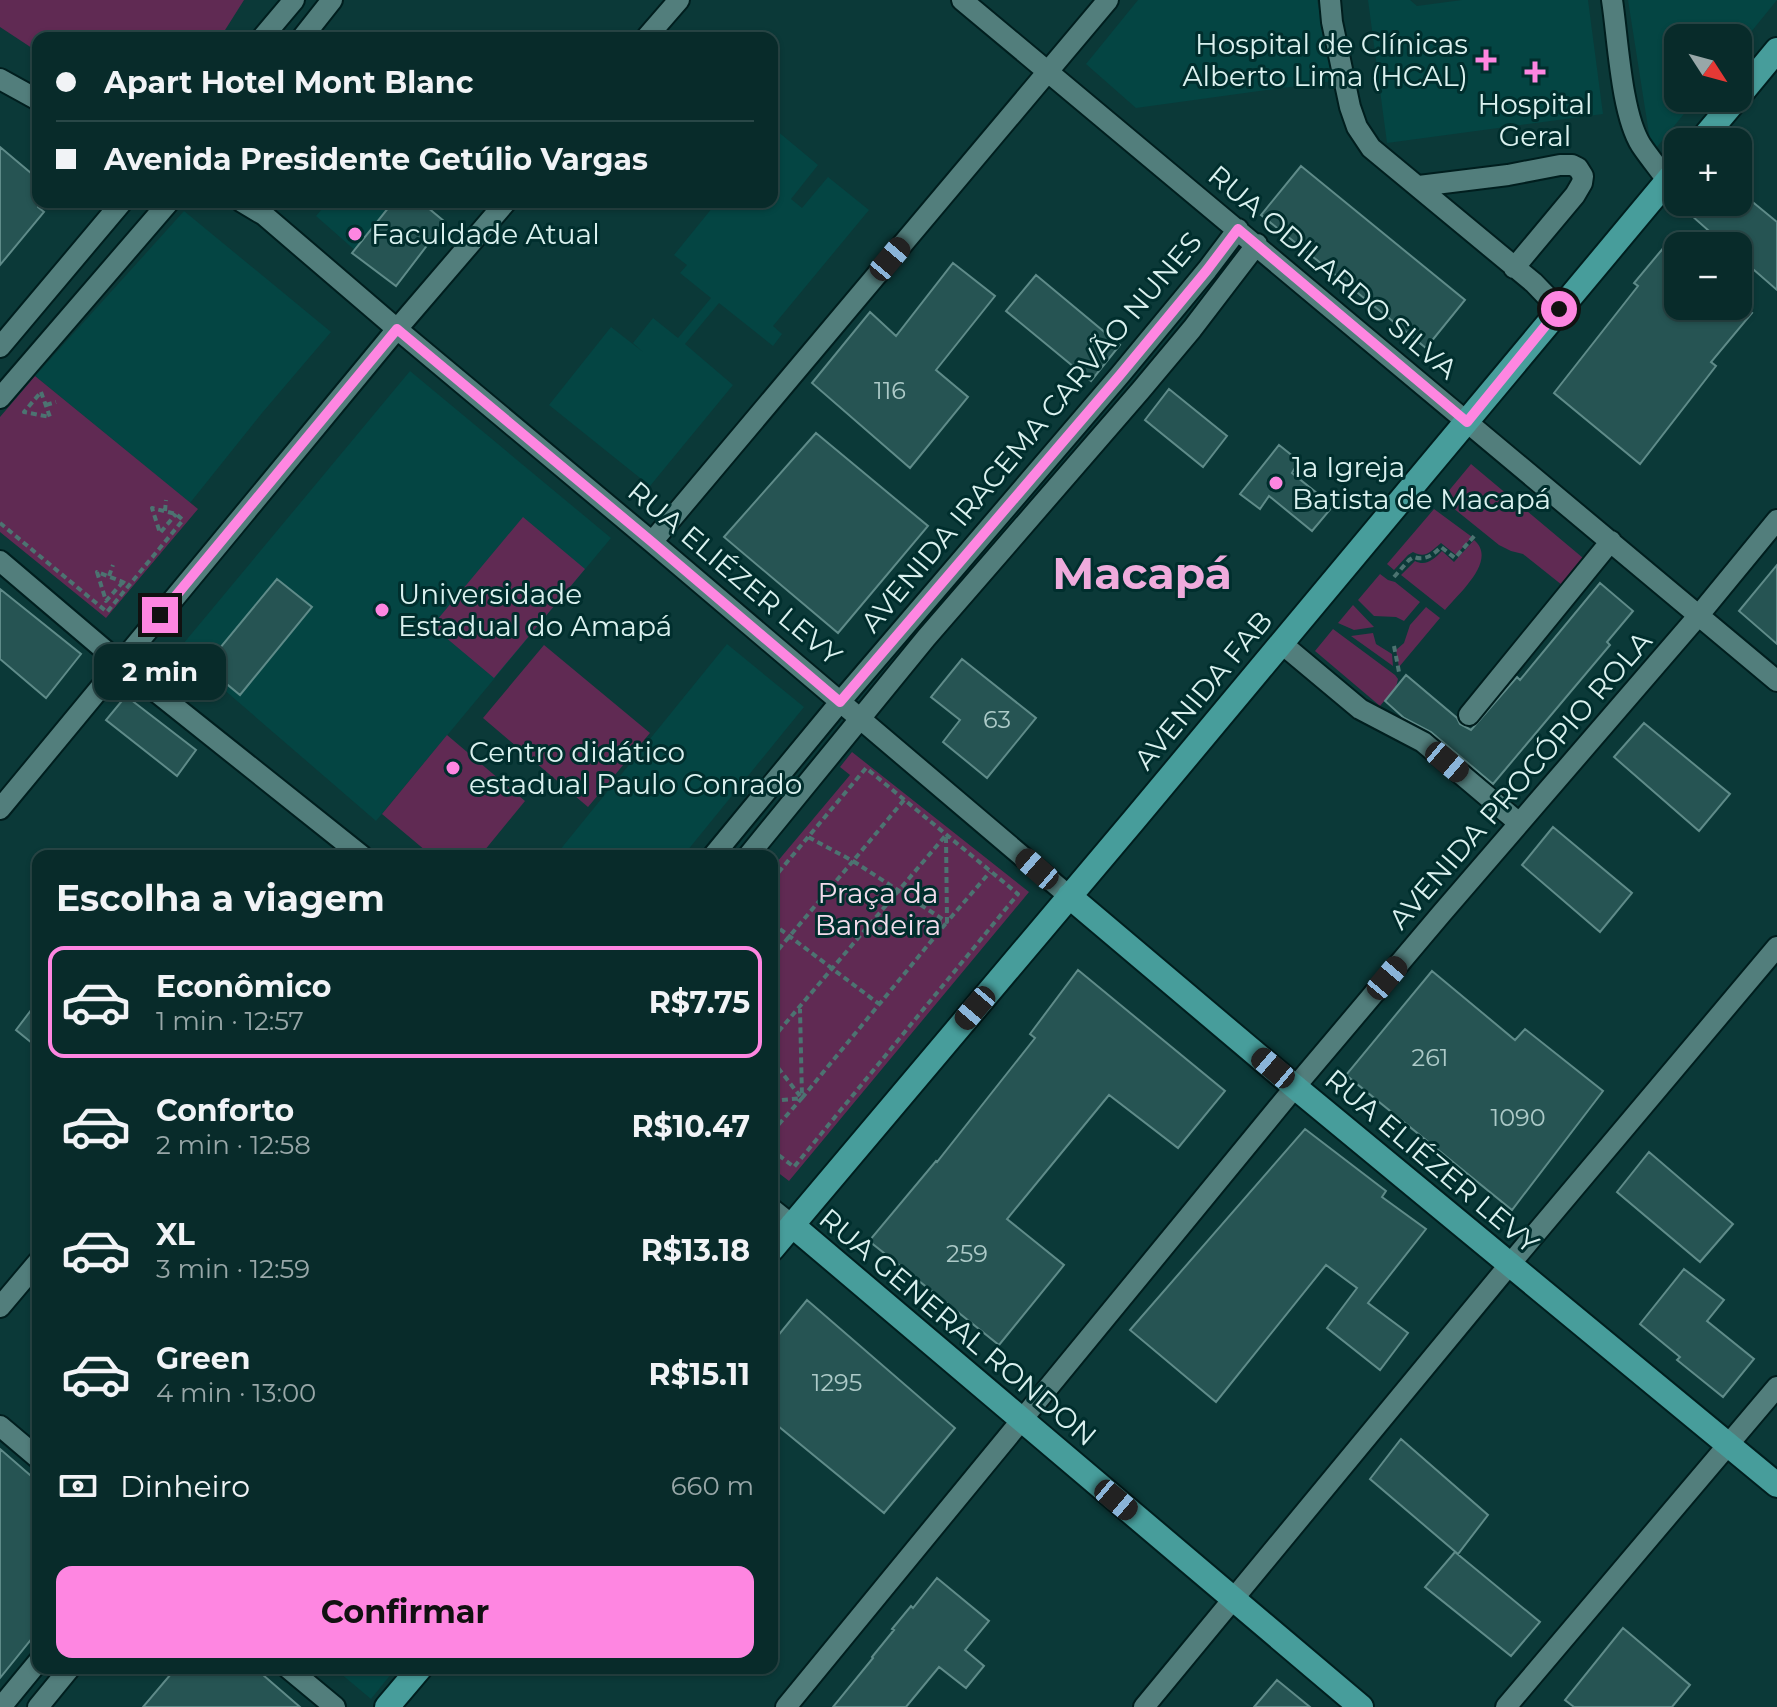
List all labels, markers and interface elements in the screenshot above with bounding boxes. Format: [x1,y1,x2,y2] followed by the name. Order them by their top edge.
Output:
[1664,24,1752,112] north arrow
[1664,24,1752,320] map controls
[1182,27,1468,93] place label: Hospital de Clínicas Alberto Lima (HCAL)
[1475,49,1497,71] marker: Hospital de Clínicas Alberto Lima (HCAL)
[1524,61,1546,83] marker: Hospital Geral
[104,64,473,101] text: Apart Hotel Mont Blanc
[1477,87,1593,153] place label: Hospital Geral
[1664,128,1752,216] button: +
[104,141,648,178] text: Avenida Presidente Getúlio Vargas
[1202,158,1465,387] street label: RUA ODILARDO SILVA
[371,217,600,251] place label: Faculdade Atual
[346,225,364,243] marker: Faculdade Atual
[853,225,1209,639] street label: AVENIDA IRACEMA CARVÃO NUNES
[1664,232,1752,320] button: −
[865,233,915,285] car
[1541,291,1577,327] route start
[874,376,906,405] house number: 116
[1292,450,1551,516] place label: 1a Igreja Batista de Macapá
[621,474,849,672] street label: RUA ELIÉZER LEVY
[1267,474,1285,492] marker: 1a Igreja Batista de Macapá
[1052,546,1232,600] district label: Macapá
[398,577,672,643] place label: Universidade Estadual do Amapá
[142,597,178,633] route end
[373,601,391,619] marker: Universidade Estadual do Amapá
[1127,604,1279,776] street label: AVENIDA FAB
[1381,623,1659,936] street label: AVENIDA PROCÓPIO ROLA
[94,643,226,699] callout: 2 min
[122,656,198,688] text: 2 min
[983,705,1011,734] house number: 63
[469,735,802,801] place label: Centro didático estadual Paulo Conrado
[1421,737,1473,787] car
[444,759,462,777] marker: Centro didático estadual Paulo Conrado
[1011,844,1063,894] car
[56,876,385,920] text: Escolha a viagem
[815,876,941,942] park label: Praça da Bandeira
[1362,952,1412,1004] car
[60,966,132,1038] icon: car
[156,968,331,1005] text: Econômico
[950,982,1000,1034] car
[649,984,750,1021] text: R$7.75
[156,1005,304,1037] text: 1 min · 12:57
[1247,1043,1299,1093] car
[1412,1043,1448,1072] house number: 261
[1318,1062,1546,1260] street label: RUA ELIÉZER LEVY
[60,1090,132,1162] icon: car
[156,1092,294,1129] text: Conforto
[1490,1103,1546,1132] house number: 1090
[632,1108,750,1145] text: R$10.47
[156,1129,311,1161] text: 2 min · 12:58
[813,1201,1103,1453] street label: RUA GENERAL RONDON
[60,1214,132,1286] icon: car
[156,1216,195,1253] text: XL
[641,1232,750,1269] text: R$13.18
[946,1239,988,1268] house number: 259
[156,1253,310,1285] text: 3 min · 12:59
[60,1338,132,1410] icon: car
[156,1340,250,1377] text: Green
[649,1356,750,1393] text: R$15.11
[812,1368,862,1397] house number: 1295
[156,1377,316,1409] text: 4 min · 13:00
[56,1464,100,1508] icon: cash
[120,1468,250,1505] text: Dinheiro
[671,1470,754,1502] text: 660 m
[1090,1475,1142,1525] car
[56,1566,754,1658] button: Confirmar

